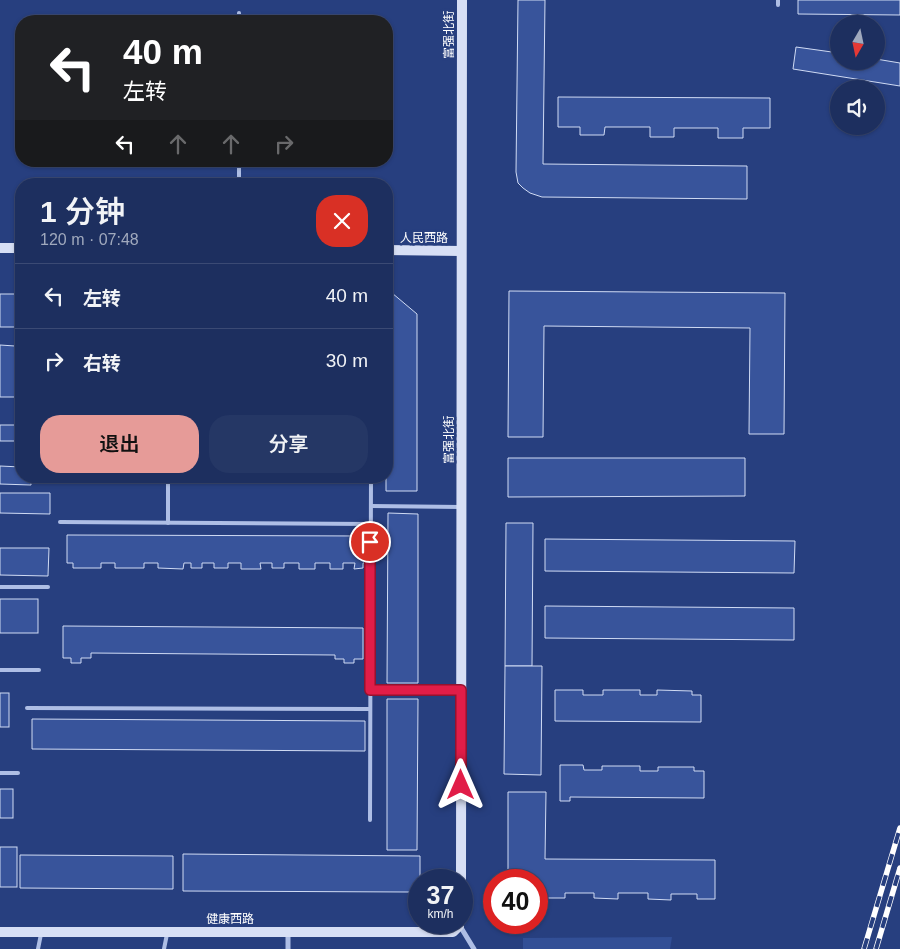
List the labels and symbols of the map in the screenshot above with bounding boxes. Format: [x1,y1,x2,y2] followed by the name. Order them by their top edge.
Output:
[442,11,456,59] street label: 富强北街
[830,15,885,70] north arrow
[400,231,448,245] street label: 人民西路
[442,416,456,464] street label: 富强北街
[349,521,391,563] pin
[434,758,486,810] position arrow
[483,869,548,934] speed limit sign: 40
[206,912,254,926] street label: 健康西路

